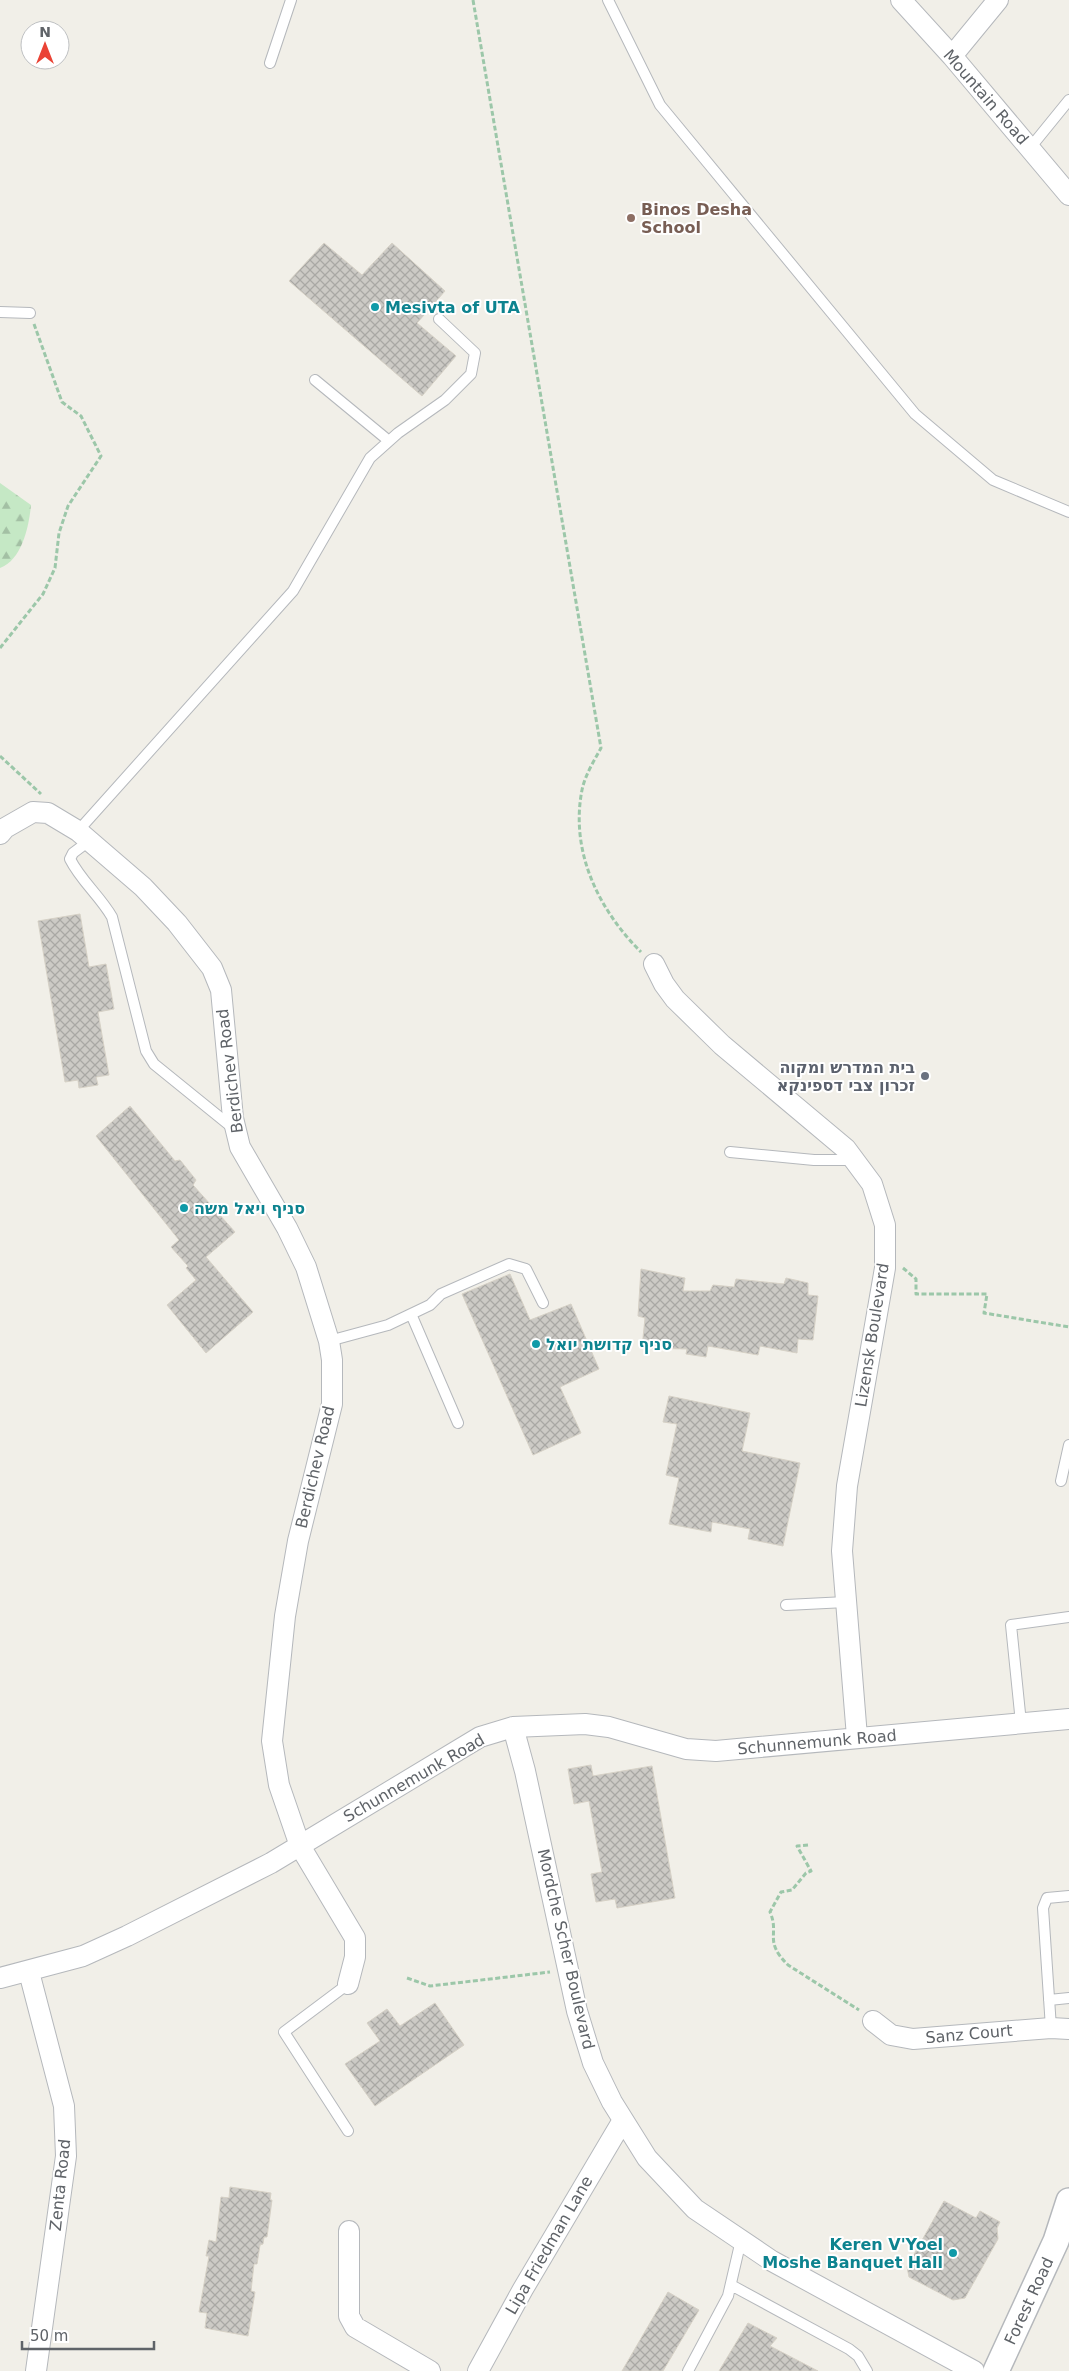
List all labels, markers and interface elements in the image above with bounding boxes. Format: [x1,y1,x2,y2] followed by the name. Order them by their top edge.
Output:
[20,20,70,70] north arrow
[39,24,51,40] text: N
[940,46,1032,148] street label: Mountain Road
[641,200,752,237] place label: Binos Desha School
[625,212,637,224] marker: Binos Desha School
[385,298,520,317] place label: Mesivta of UTA
[369,301,381,313] marker: Mesivta of UTA
[213,1008,247,1134] street label: Berdichev Road
[777,1058,915,1095] place label: בית המדרש ומקוה זכרון צבי דספינקא
[919,1070,931,1082] marker: בית המדרש ומקוה זכרון צבי דספינקא
[194,1199,305,1218] place label: סניף ויאל משה
[178,1202,190,1214] marker: סניף ויאל משה
[851,1262,893,1408] street label: Lizensk Boulevard
[546,1335,672,1354] place label: סניף קדושת יואל
[530,1338,542,1350] marker: סניף קדושת יואל
[292,1404,338,1530] street label: Berdichev Road
[737,1726,897,1758] street label: Schunnemunk Road
[340,1730,488,1826] street label: Schunnemunk Road
[534,1847,598,2051] street label: Mordche Scher Boulevard
[925,2021,1013,2047] street label: Sanz Court
[46,2138,74,2232] street label: Zenta Road
[502,2172,596,2318] street label: Lipa Friedman Lane
[762,2235,943,2272] place label: Keren V'Yoel Moshe Banquet Hall
[947,2247,959,2259] marker: Keren V'Yoel Moshe Banquet Hall
[1000,2254,1058,2348] street label: Forest Road
[22,2318,155,2350] scale bar
[30,2327,68,2345] text: 50 m

